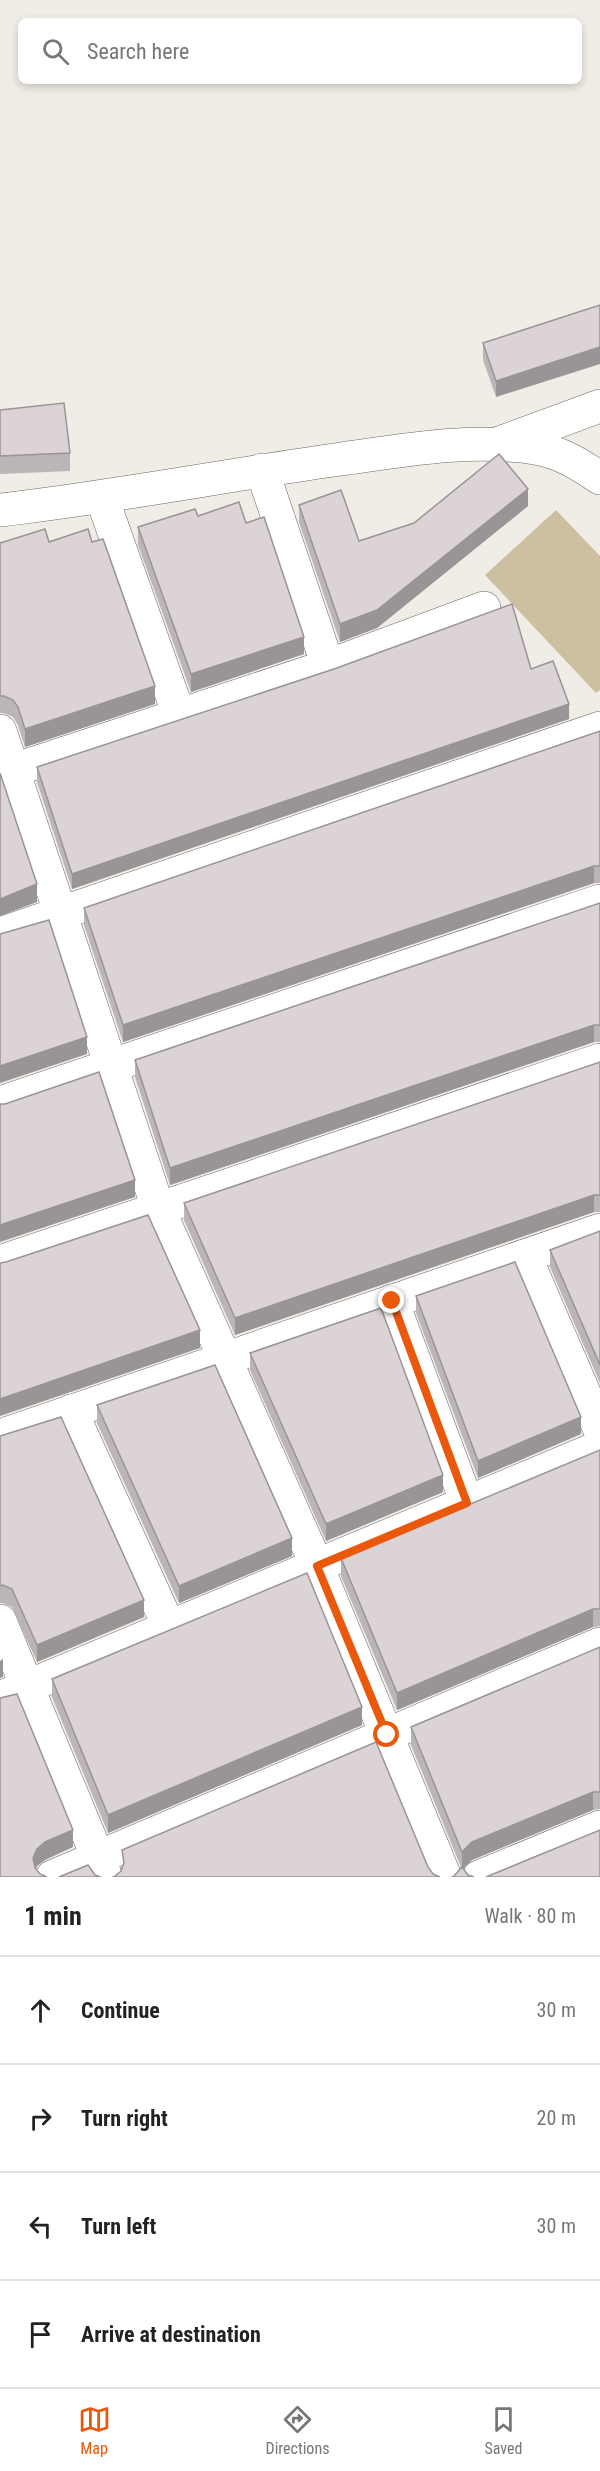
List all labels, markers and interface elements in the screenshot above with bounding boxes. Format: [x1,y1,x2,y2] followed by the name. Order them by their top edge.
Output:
[18,18,582,84] search box
[39,35,72,68] icon: search
[87,39,189,64] text: Search here
[378,1287,404,1313] route end
[373,1721,399,1747] route start
[24,1901,82,1931] text: 1 min
[484,1904,576,1928] text: Walk · 80 m
[24,1994,57,2027] icon: ahead
[81,1998,160,2023] text: Continue
[537,1998,576,2022] text: 30 m
[24,2102,57,2135] icon: right
[81,2106,168,2131] text: Turn right
[537,2106,576,2130] text: 20 m
[24,2210,57,2243] icon: left
[81,2214,156,2239] text: Turn left
[537,2214,576,2238] text: 30 m
[24,2318,57,2351] icon: arrive
[81,2322,261,2347] text: Arrive at destination
[78,2403,111,2458] tab: Map
[266,2403,329,2458] tab: Directions
[484,2403,522,2458] tab: Saved

